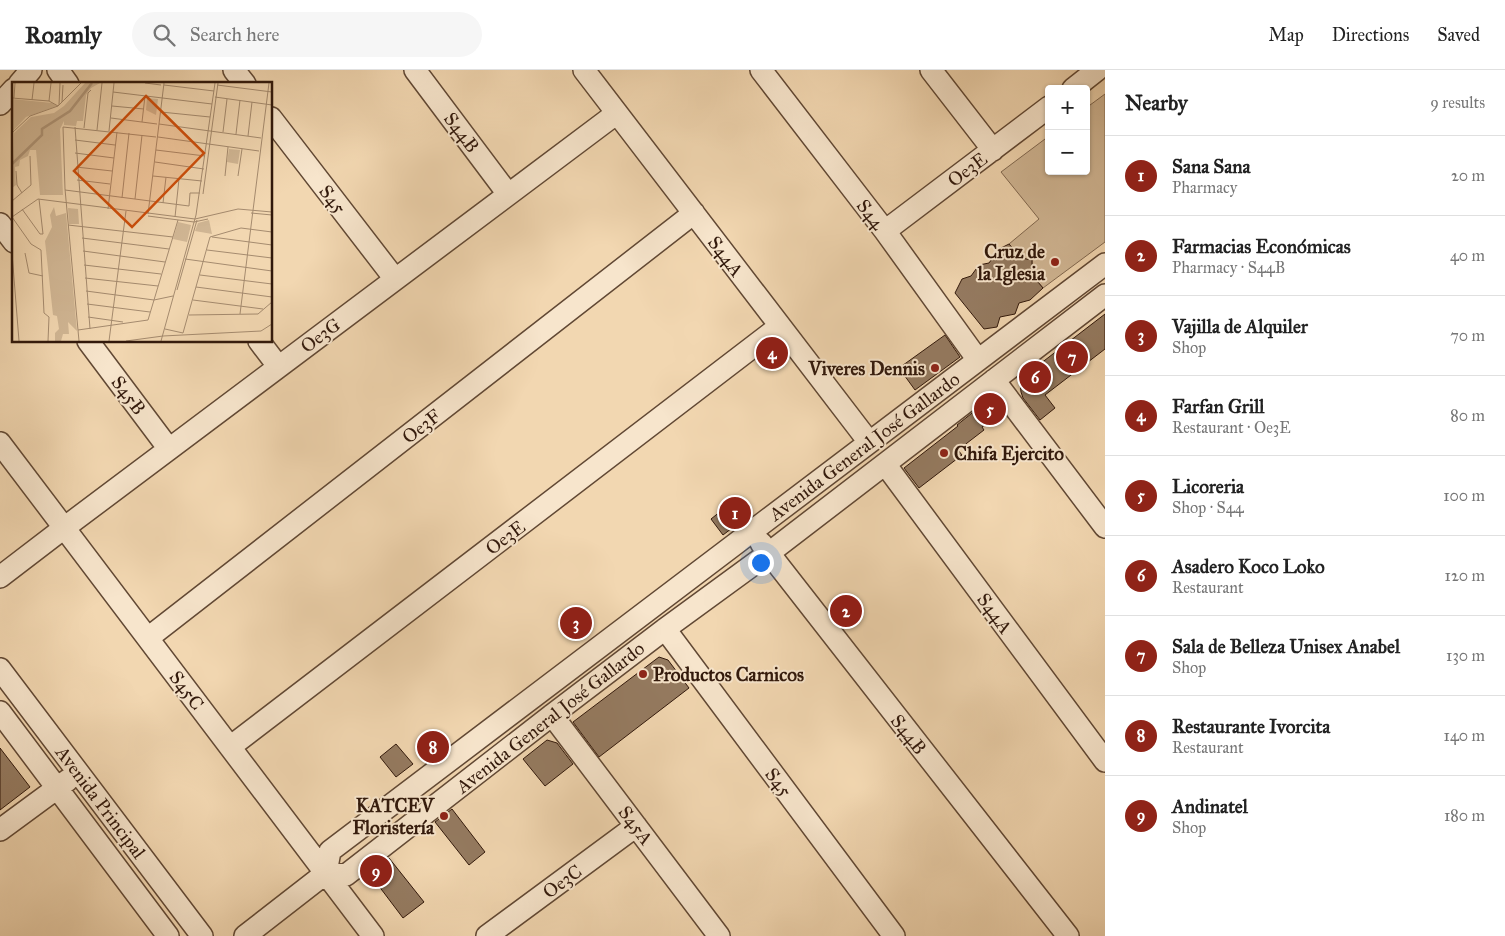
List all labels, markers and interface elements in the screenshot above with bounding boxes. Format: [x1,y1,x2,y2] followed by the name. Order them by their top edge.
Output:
[132,12,482,57] search box
[25,20,102,50] text: Roamly
[150,21,178,49] icon: search
[190,23,280,46] text: Search here
[1268,24,1304,46] text: Map
[1332,24,1409,46] text: Directions
[1437,24,1480,46] text: Saved
[12,82,272,342] inset map
[1045,85,1090,175] map controls
[1045,85,1090,130] button: +
[1125,90,1188,116] text: Nearby
[1430,93,1485,112] text: 9 results
[439,108,484,157] street label: S44B
[1045,130,1090,175] button: −
[943,147,992,192] street label: Oe3E
[1172,155,1251,178] text: Sana Sana
[1138,166,1144,185] text: 1
[1451,166,1485,185] text: 20 m
[1172,178,1237,197] text: Pharmacy
[314,180,351,218] street label: S45
[852,195,890,234] street label: S44
[703,231,748,281] street label: S44A
[1172,235,1351,258] text: Farmacias Económicas
[977,240,1046,286] place label: Cruz de la Iglesia
[1137,246,1145,265] text: 2
[1450,246,1485,265] text: 40 m
[1049,256,1061,268] marker: Cruz de la Iglesia
[1172,258,1285,277] text: Pharmacy · S44B
[296,313,345,358] street label: Oe3G
[1172,315,1308,338] text: Vajilla de Alquiler
[1138,326,1144,345] text: 3
[1450,326,1485,345] text: 70 m
[756,334,788,372] pin: 4
[1056,338,1088,376] pin: 7
[1172,338,1206,357] text: Shop
[807,357,925,380] place label: Viveres Dennis
[1019,358,1051,396] pin: 6
[929,362,941,374] marker: Viveres Dennis
[764,367,965,527] street label: Avenida General José Gallardo
[107,371,151,419] street label: S45B
[974,390,1006,428] pin: 5
[1172,395,1264,418] text: Farfan Grill
[398,404,446,449] street label: Oe3F
[1137,406,1145,425] text: 4
[1450,406,1485,425] text: 80 m
[1172,418,1291,437] text: Restaurant · Oe3E
[954,442,1064,466] place label: Chifa Ejercito
[938,447,950,459] marker: Chifa Ejercito
[1172,475,1244,498] text: Licoreria
[1137,486,1145,505] text: 5
[1443,486,1485,505] text: 100 m
[719,494,751,532] pin: 1
[1172,498,1244,517] text: Shop · S44
[481,515,530,560] street label: Oe3E
[748,550,774,576] your location
[1172,555,1325,578] text: Asadero Koco Loko
[1137,566,1145,585] text: 6
[1445,566,1485,585] text: 120 m
[1172,578,1244,597] text: Restaurant
[972,588,1017,638] street label: S44A
[830,592,862,630] pin: 2
[560,604,592,642] pin: 3
[1172,635,1400,658] text: Sala de Belleza Unisex Anabel
[451,637,650,800] street label: Avenida General José Gallardo
[1137,646,1145,665] text: 7
[1446,646,1485,665] text: 130 m
[1172,658,1206,677] text: Shop
[653,663,804,686] place label: Productos Carnicos
[164,666,209,715] street label: S45C
[637,668,649,680] marker: Productos Carnicos
[886,710,931,759] street label: S44B
[1172,715,1330,738] text: Restaurante Ivorcita
[1137,726,1145,745] text: 8
[1444,726,1485,745] text: 140 m
[417,728,449,766] pin: 8
[1172,738,1244,757] text: Restaurant
[50,741,151,864] street label: Avenida Principal
[760,763,797,801] street label: S45
[353,794,436,839] place label: KATCEV Floristería
[1172,795,1248,818] text: Andinatel
[613,801,658,850] street label: S45A
[1137,806,1145,825] text: 9
[1444,806,1485,825] text: 180 m
[438,810,450,822] marker: KATCEV Floristería
[1172,818,1206,837] text: Shop
[360,852,392,890] pin: 9
[538,859,586,903] street label: Oe3C

